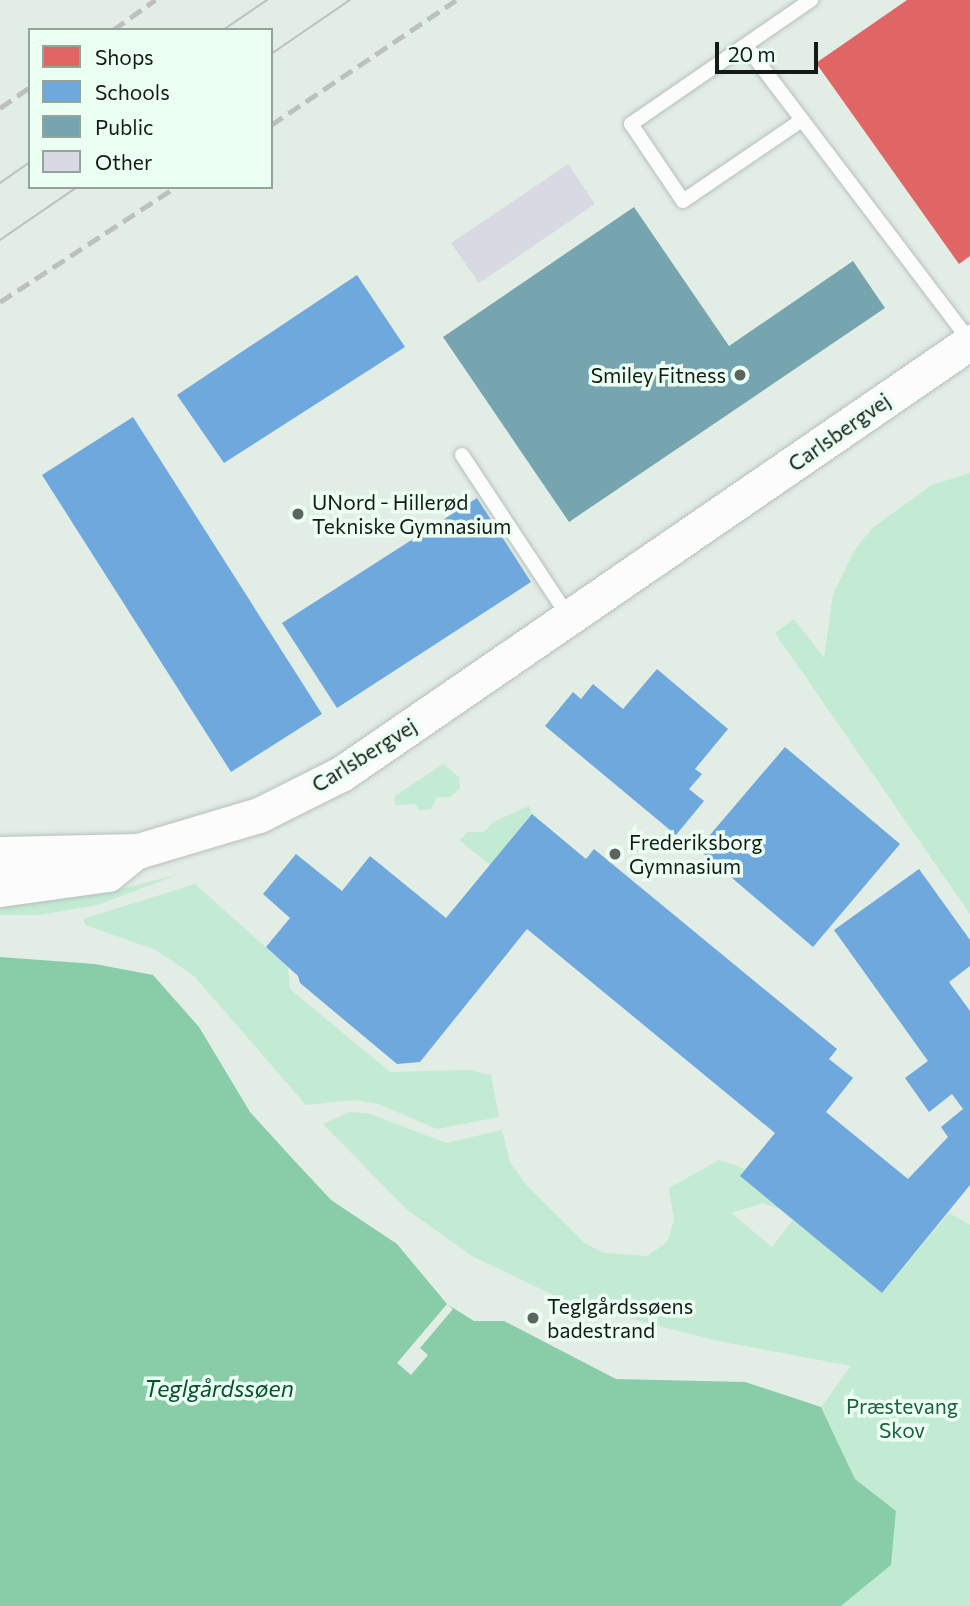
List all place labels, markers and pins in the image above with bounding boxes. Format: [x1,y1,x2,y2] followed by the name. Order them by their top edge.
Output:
[591,362,726,388] place label: Smiley Fitness
[732,367,748,383] marker: Smiley Fitness
[312,489,511,539] place label: UNord - Hillerød Tekniske Gymnasium
[290,506,306,522] marker: UNord - Hillerød Tekniske Gymnasium
[629,829,763,879] place label: Frederiksborg Gymnasium
[607,846,623,862] marker: Frederiksborg Gymnasium
[547,1293,693,1343] place label: Teglgårdssøens badestrand
[525,1310,541,1326] marker: Teglgårdssøens badestrand

